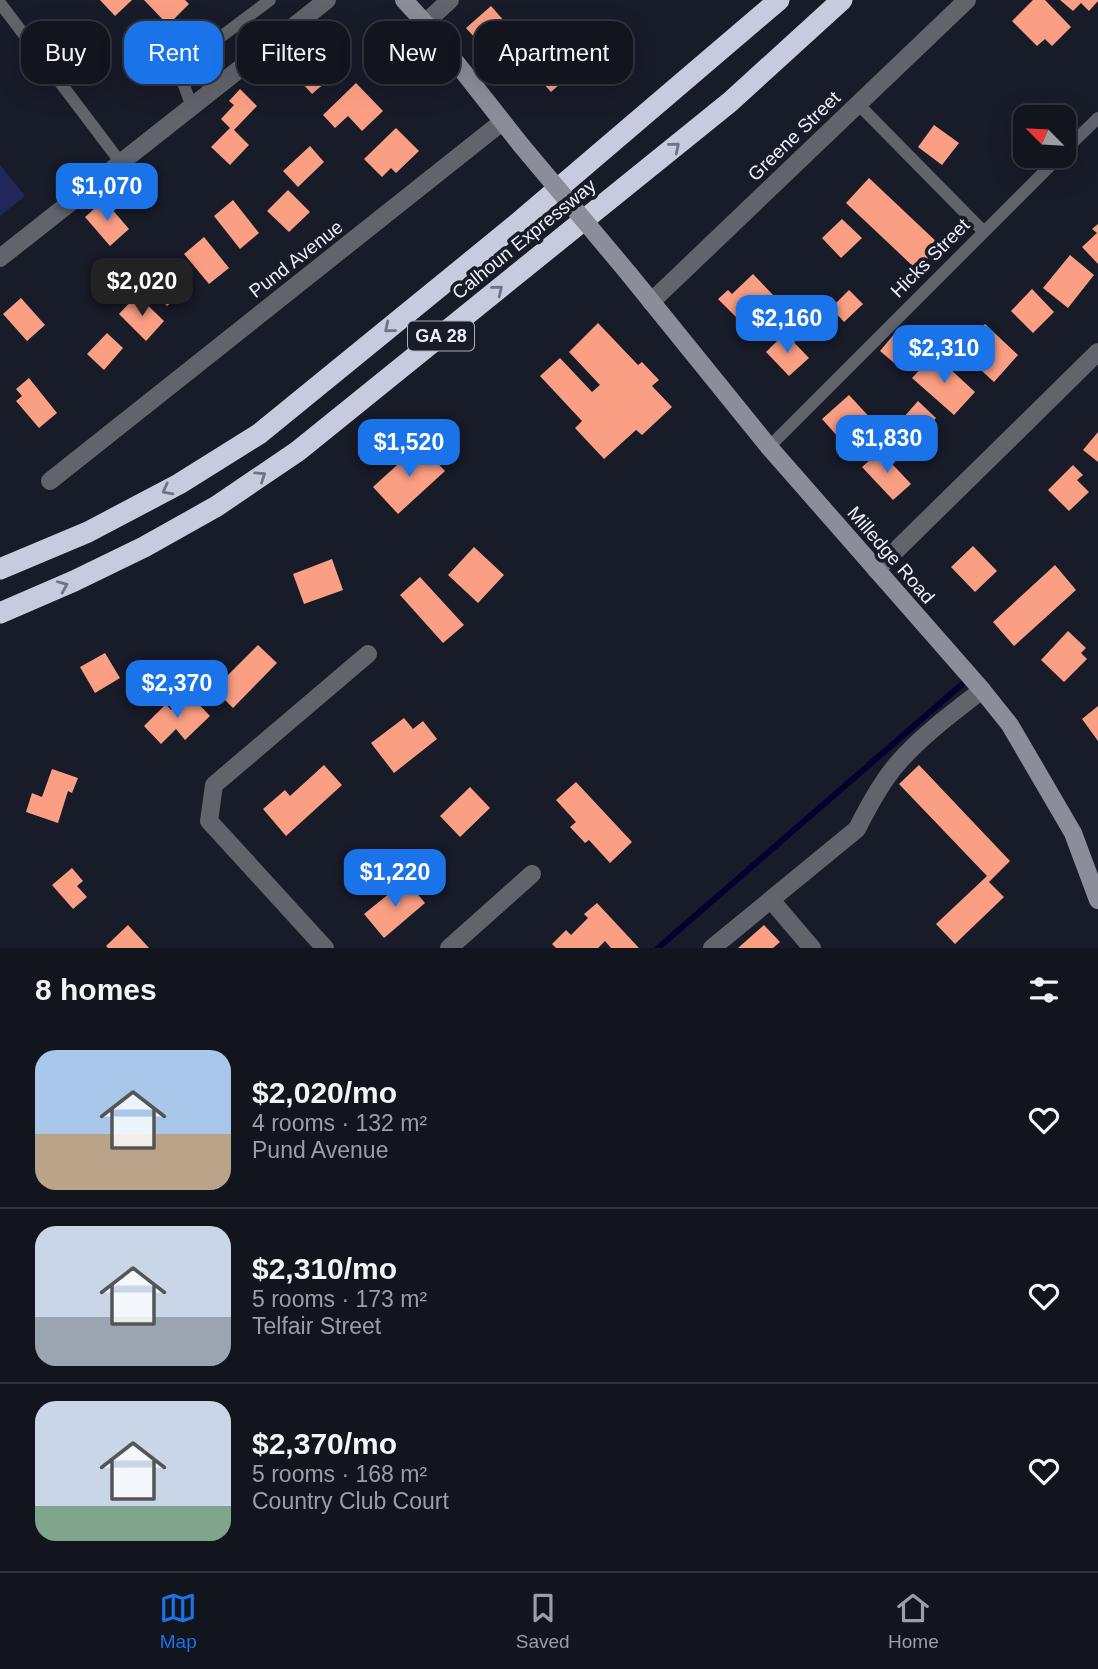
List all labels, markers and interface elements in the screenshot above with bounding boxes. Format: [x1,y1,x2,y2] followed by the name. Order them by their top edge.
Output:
[21,21,110,84] chip: Buy
[124,21,223,84] chip: Rent
[237,21,350,84] chip: Filters
[364,21,460,84] chip: New
[474,21,633,84] chip: Apartment
[744,86,845,185] street label: Greene Street
[1013,105,1076,168] north arrow
[1013,105,1076,168] map controls
[667,142,679,155] one-way arrow
[50,164,164,223] pin: $1,070
[72,173,142,199] text: $1,070
[448,174,600,303] street label: Calhoun Expressway
[886,214,974,302] street label: Hicks Street
[245,216,347,302] street label: Pund Avenue
[85,258,199,318] pin: $2,020
[107,268,177,294] text: $2,020
[490,285,502,298] one-way arrow
[730,296,844,355] pin: $2,160
[752,305,822,331] text: $2,160
[385,319,397,332] one-way arrow
[408,322,474,350] road number: GA 28
[887,326,1001,385] pin: $2,310
[909,335,979,361] text: $2,310
[830,416,944,475] pin: $1,830
[352,420,466,479] pin: $1,520
[852,425,922,451] text: $1,830
[374,429,444,455] text: $1,520
[254,471,267,484] one-way arrow
[161,482,174,495] one-way arrow
[843,502,939,608] street label: Milledge Road
[56,580,68,594] one-way arrow
[120,660,234,720] pin: $2,370
[142,670,212,696] text: $2,370
[338,850,452,909] pin: $1,220
[360,859,430,885] text: $1,220
[1025,971,1063,1009] icon: filters
[35,973,157,1006] text: 8 homes
[252,1076,397,1109] text: $2,020/mo
[91,1078,175,1162] icon: home
[1025,1101,1063,1139] icon: heart
[252,1110,427,1136] text: 4 rooms · 132 m²
[252,1137,388,1163] text: Pund Avenue
[252,1252,397,1285] text: $2,310/mo
[91,1254,175,1338] icon: home
[1025,1277,1063,1315] icon: heart
[252,1286,427,1312] text: 5 rooms · 173 m²
[252,1313,381,1339] text: Telfair Street
[252,1427,397,1460] text: $2,370/mo
[91,1429,175,1513] icon: home
[1025,1452,1063,1490] icon: heart
[252,1461,427,1487] text: 5 rooms · 168 m²
[252,1488,449,1514] text: Country Club Court
[159,1589,197,1653] tab: Map
[516,1589,570,1653] tab: Saved
[888,1589,939,1653] tab: Home

